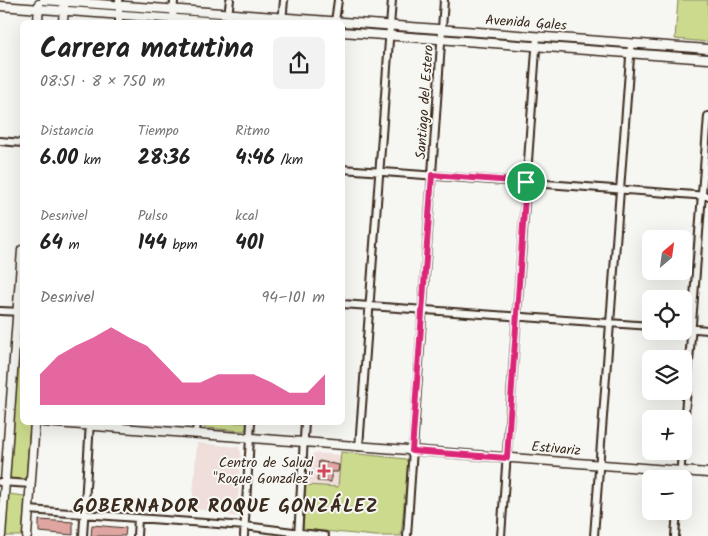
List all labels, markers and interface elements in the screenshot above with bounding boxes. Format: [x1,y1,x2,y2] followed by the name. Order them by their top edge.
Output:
[485,9,567,37] street label: Avenida Gales
[40,27,254,72] text: Carrera matutina
[273,37,325,89] button: share
[410,44,440,160] street label: Santiago del Estero
[40,69,165,94] text: 08:51 · 8 × 750 m
[40,120,94,142] text: Distancia
[138,120,179,142] text: Tiempo
[235,120,270,142] text: Ritmo
[40,142,78,175] text: 6.00
[138,142,190,175] text: 28:36
[235,142,275,175] text: 4:46
[78,149,101,171] text: km
[275,149,303,171] text: /km
[505,161,547,203] pin
[512,168,540,196] icon: arrive
[40,205,88,227] text: Desnivel
[138,205,168,227] text: Pulso
[235,205,258,227] text: kcal
[40,227,63,260] text: 64
[138,227,167,260] text: 144
[235,227,264,260] text: 401
[642,230,692,280] north arrow
[642,230,692,520] map controls
[63,234,80,256] text: m
[167,234,198,256] text: bpm
[40,285,95,310] text: Desnivel
[261,285,325,310] text: 94–101 m
[642,290,692,340] button: locate
[642,350,692,400] button: layers
[642,410,692,460] button: +
[530,436,582,462] street label: Estivariz
[213,452,314,490] place label: Centro de Salud "Roque González"
[317,464,331,478] marker: Centro de Salud "Roque González"
[642,470,692,520] button: −
[73,492,379,522] district label: GOBERNADOR ROQUE GONZÁLEZ

